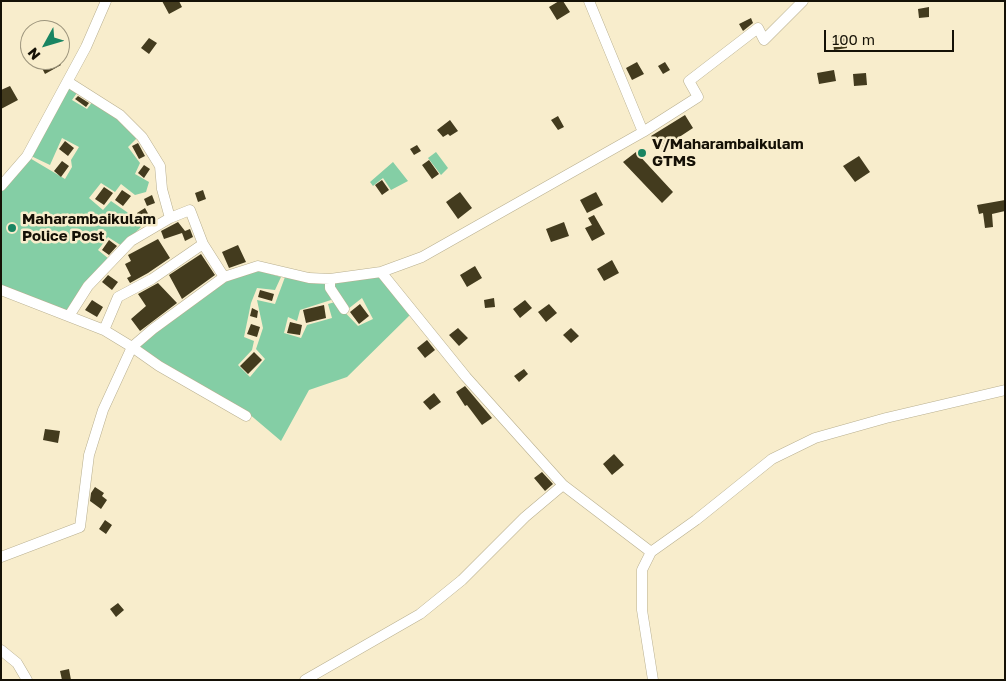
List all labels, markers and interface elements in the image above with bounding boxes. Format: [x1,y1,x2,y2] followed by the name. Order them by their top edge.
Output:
[20,20,70,70] north arrow
[826,20,956,52] scale bar
[832,30,875,48] text: 100 m
[24,45,44,64] text: N
[652,135,804,170] place label: V/Maharambaikulam GTMS
[636,147,648,159] marker: V/Maharambaikulam GTMS
[22,210,156,245] place label: Maharambaikulam Police Post
[6,222,18,234] marker: Maharambaikulam Police Post

